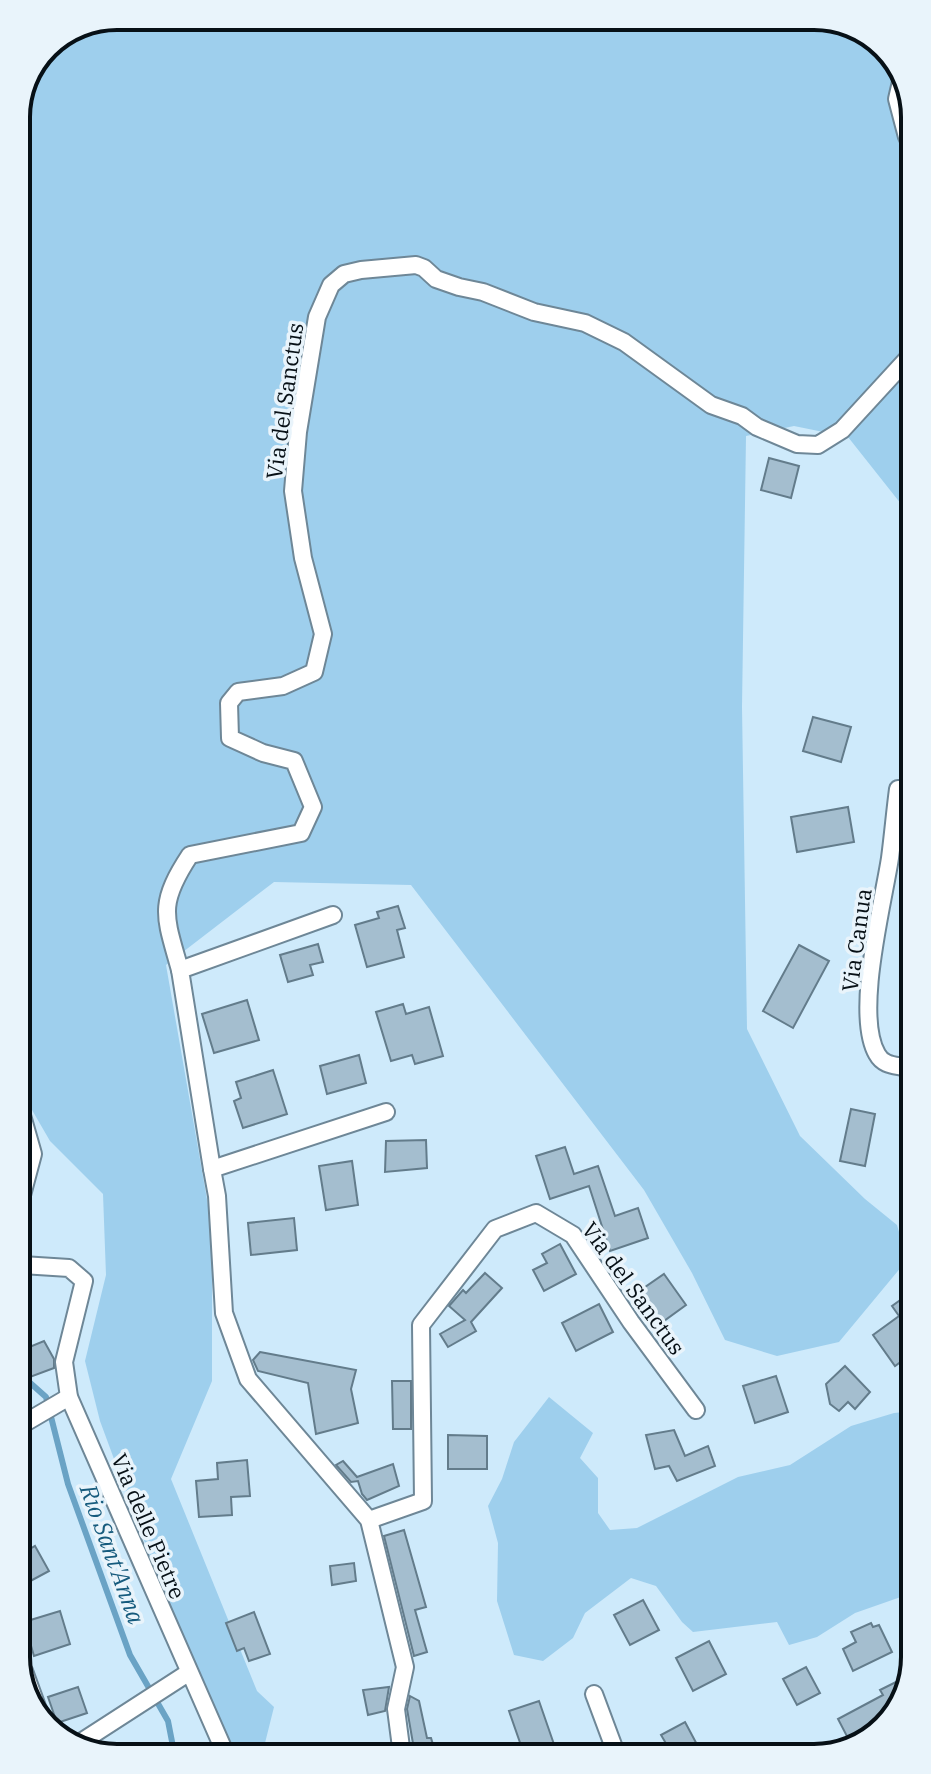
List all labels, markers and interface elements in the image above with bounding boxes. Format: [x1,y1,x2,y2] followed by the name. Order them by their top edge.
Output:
[259,321,309,481] street label: Via del Sanctus
[834,886,878,994] street label: Via Canua
[576,1216,692,1360] street label: Via del Sanctus
[105,1449,193,1603] street label: Via delle Pietre
[73,1479,153,1628] water label: Rio Sant'Anna

